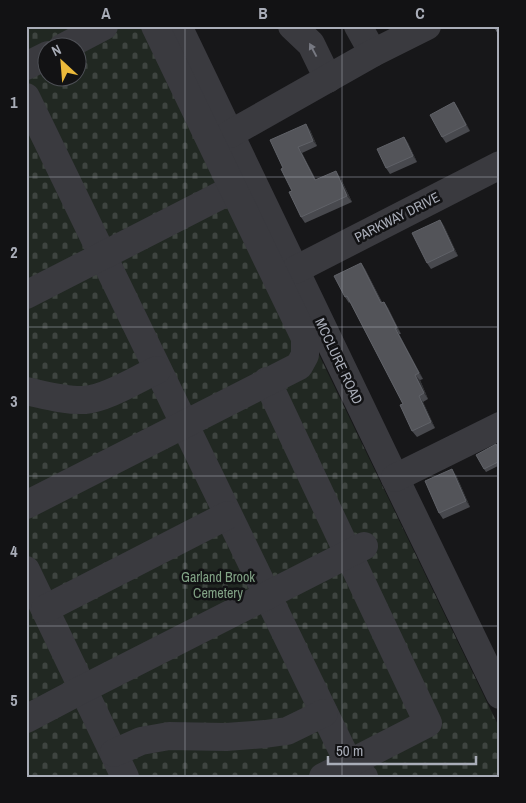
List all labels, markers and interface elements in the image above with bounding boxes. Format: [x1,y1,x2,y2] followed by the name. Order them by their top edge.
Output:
[101,2,111,24] text: A
[258,2,268,24] text: B
[415,2,425,24] text: C
[38,38,88,88] north arrow
[49,40,64,60] text: N
[309,43,317,57] one-way arrow
[10,91,18,113] text: 1
[351,188,443,246] street label: PARKWAY DRIVE
[10,241,18,263] text: 2
[311,315,367,407] street label: MCCLURE ROAD
[10,390,18,412] text: 3
[10,540,18,562] text: 4
[181,568,255,602] park label: Garland Brook Cemetery
[10,689,18,711] text: 5
[328,733,476,765] scale bar
[336,740,363,761] text: 50 m

